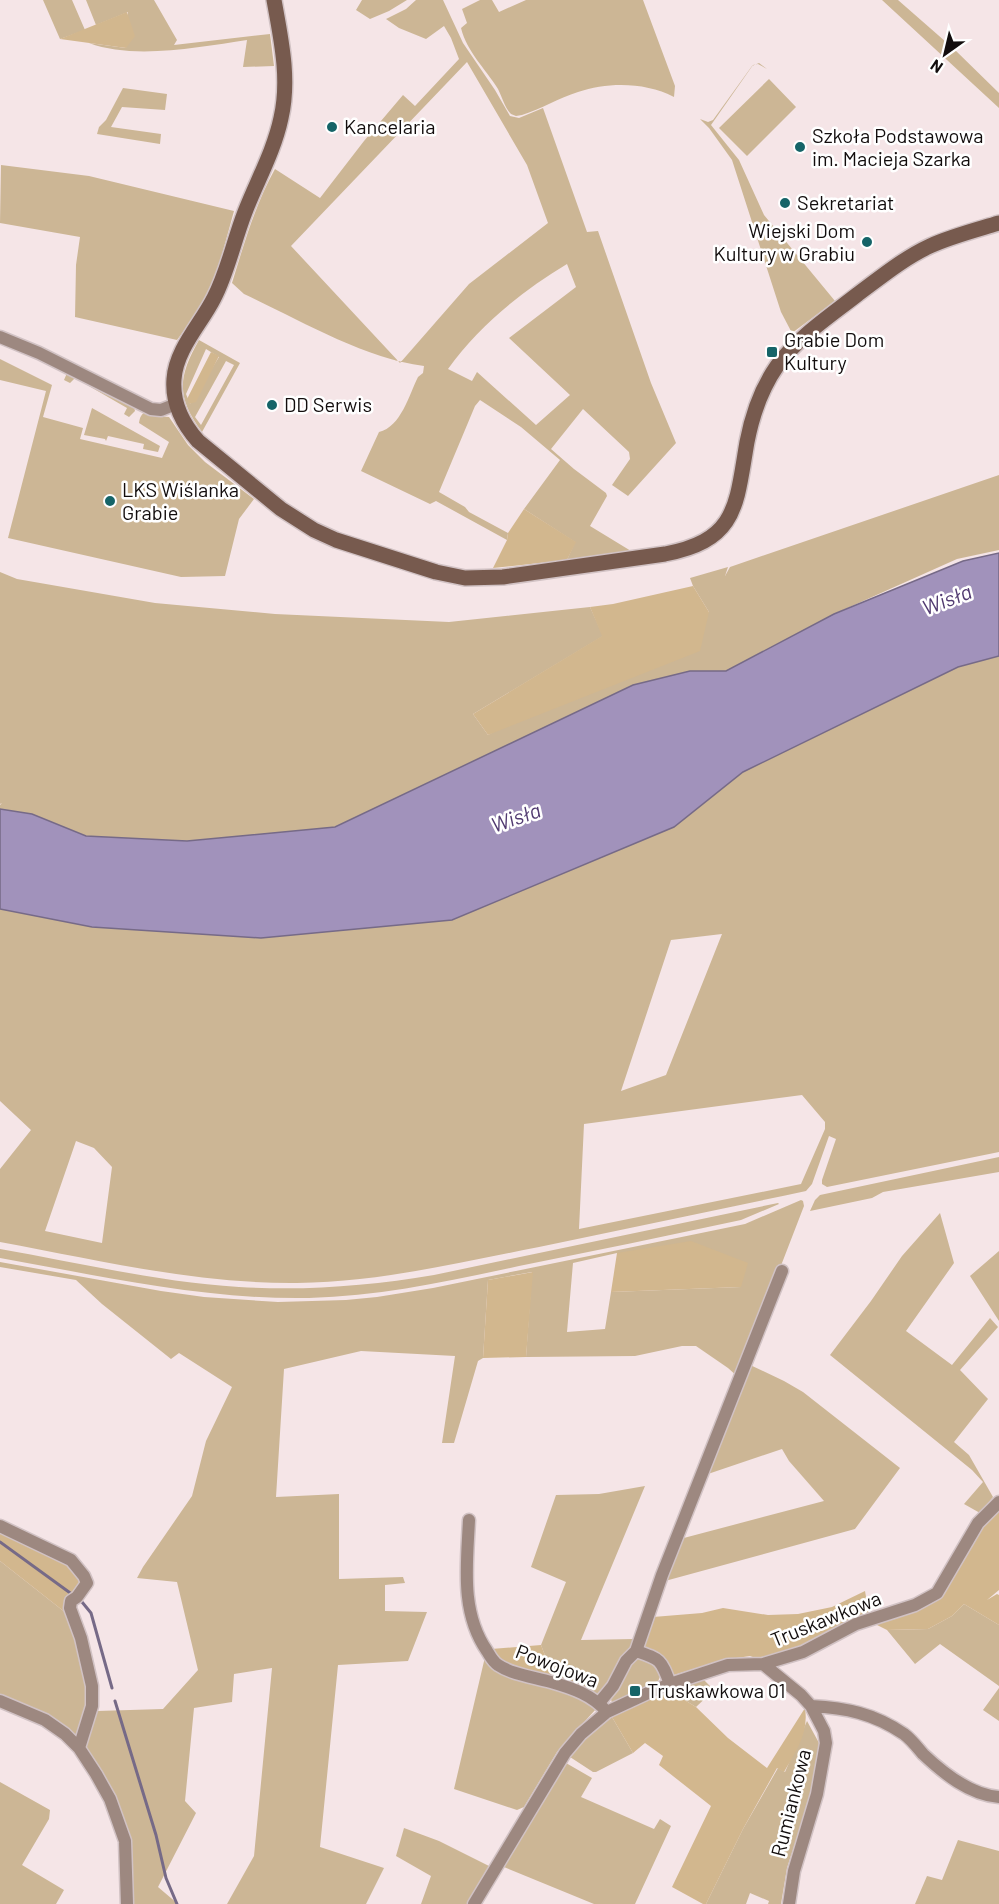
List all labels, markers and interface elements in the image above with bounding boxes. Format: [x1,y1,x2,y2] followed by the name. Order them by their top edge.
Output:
[915,24,975,84] north arrow
[927,56,946,78] text: N
[344,114,436,138] place label: Kancelaria
[325,120,339,134] marker: Kancelaria
[812,123,983,170] place label: Szkoła Podstawowa im. Macieja Szarka
[793,140,807,154] marker: Szkoła Podstawowa im. Macieja Szarka
[797,190,894,214] place label: Sekretariat
[778,196,792,210] marker: Sekretariat
[714,218,855,265] place label: Wiejski Dom Kultury w Grabiu
[860,235,874,249] marker: Wiejski Dom Kultury w Grabiu
[784,327,884,374] place label: Grabie Dom Kultury
[765,345,779,359] marker: Grabie Dom Kultury
[284,392,372,416] place label: DD Serwis
[265,398,279,412] marker: DD Serwis
[122,477,239,524] place label: LKS Wiślanka Grabie
[103,494,117,508] marker: LKS Wiślanka Grabie
[918,578,975,619] water label: Wisła
[487,796,544,837] water label: Wisła
[767,1585,884,1651] street label: Truskawkowa
[513,1638,602,1692] street label: Powojowa
[647,1678,786,1702] place label: Truskawkowa 01
[628,1684,642,1698] marker: Truskawkowa 01
[765,1746,815,1859] street label: Rumiankowa

